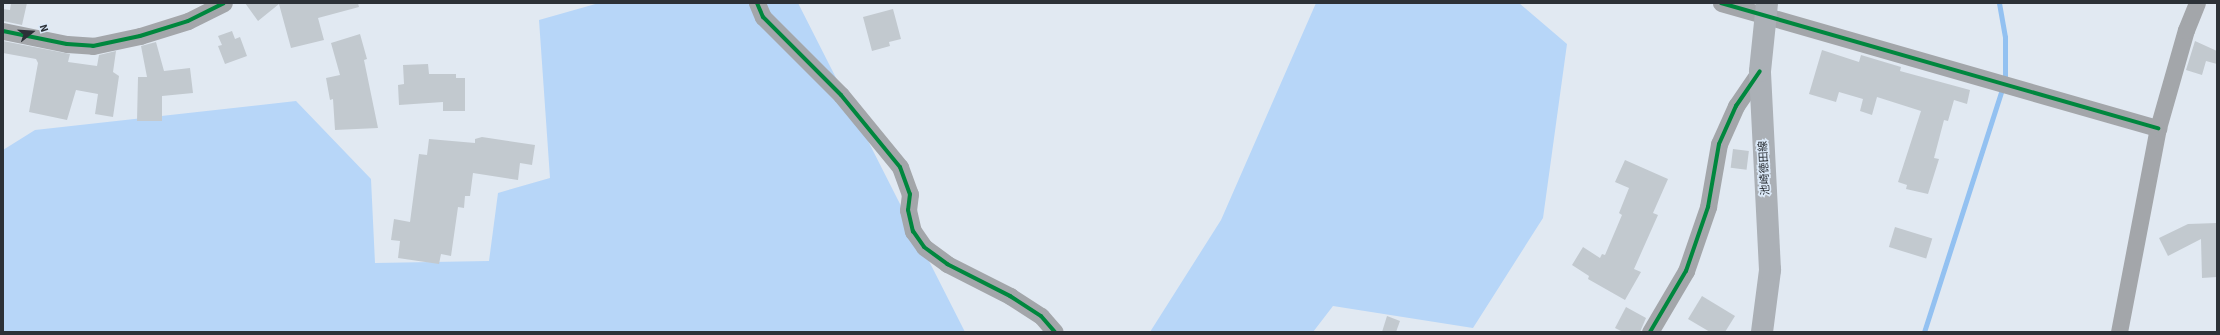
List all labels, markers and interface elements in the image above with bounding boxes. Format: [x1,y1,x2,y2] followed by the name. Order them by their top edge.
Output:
[12,12,52,52] north arrow
[36,23,52,34] text: N
[1757,140,1773,196] street label: 池崎徳田線

